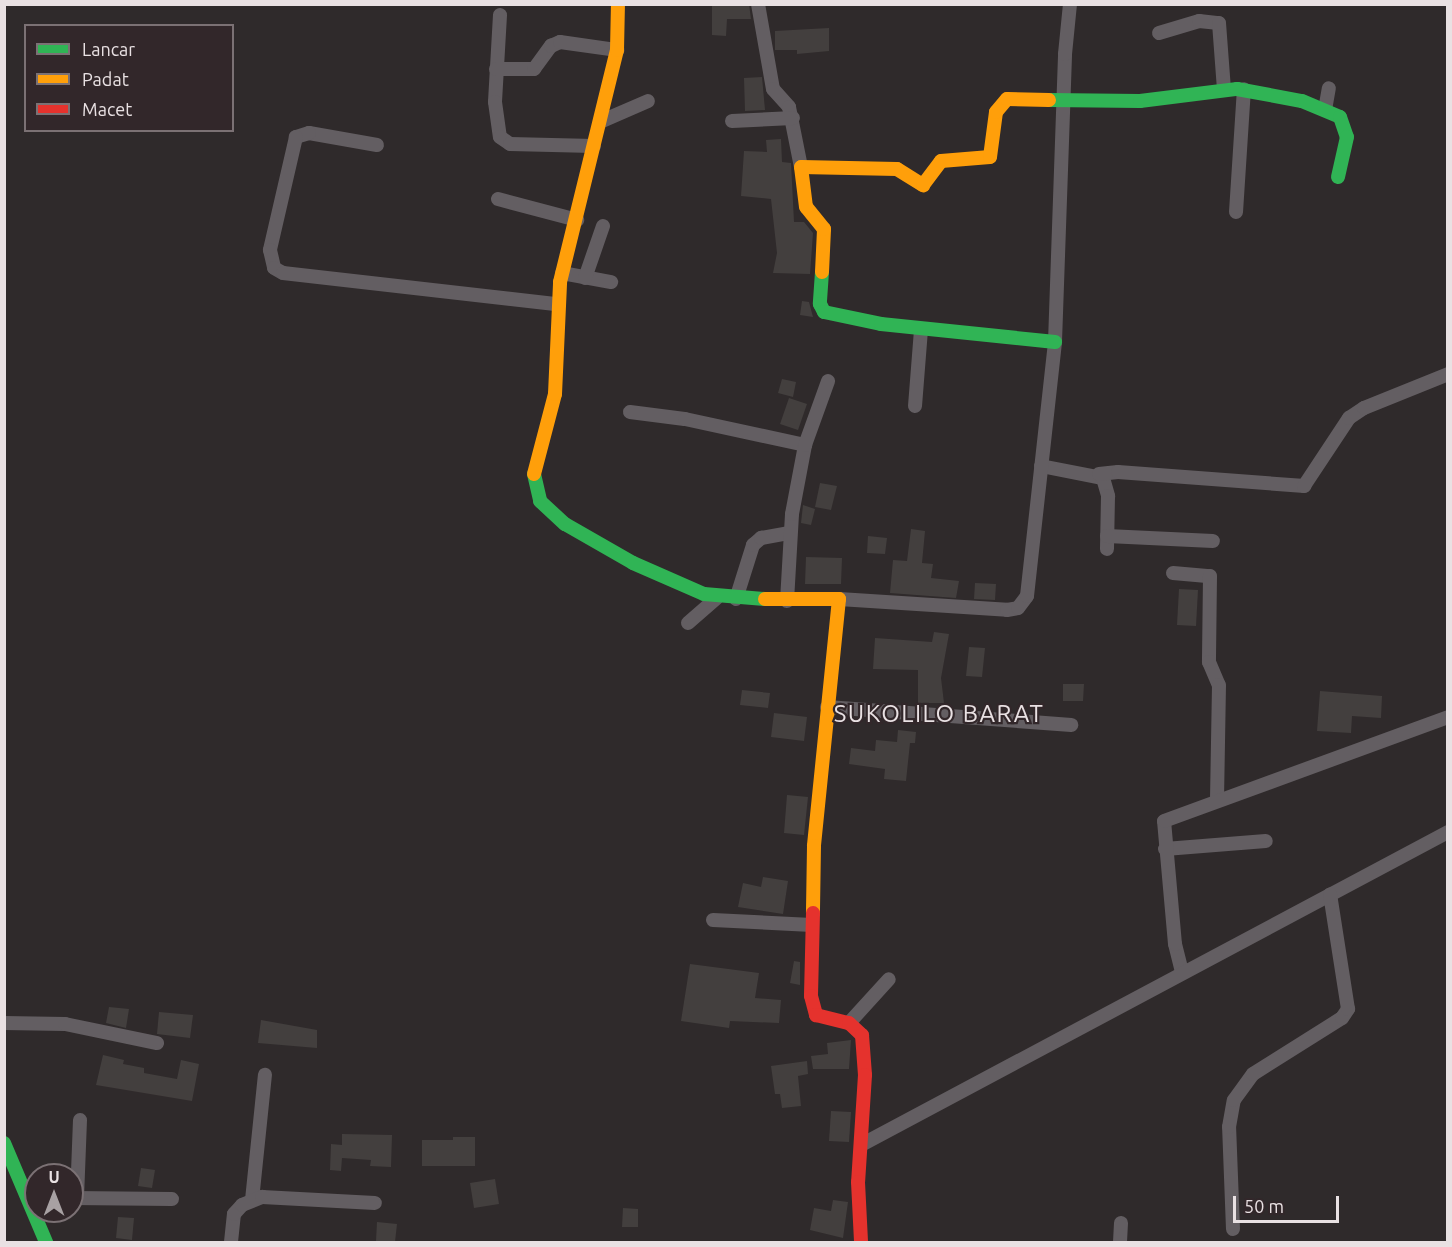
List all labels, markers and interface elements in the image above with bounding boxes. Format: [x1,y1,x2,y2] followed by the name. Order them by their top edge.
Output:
[24,24,234,132] legend
[82,39,135,59] text: Lancar
[82,69,129,89] text: Padat
[82,99,132,119] text: Macet
[834,700,1044,728] district label: SUKOLILO BARAT
[24,1163,84,1223] north arrow
[48,1168,60,1186] text: U
[1236,1184,1342,1222] scale bar
[1244,1196,1284,1216] text: 50 m

